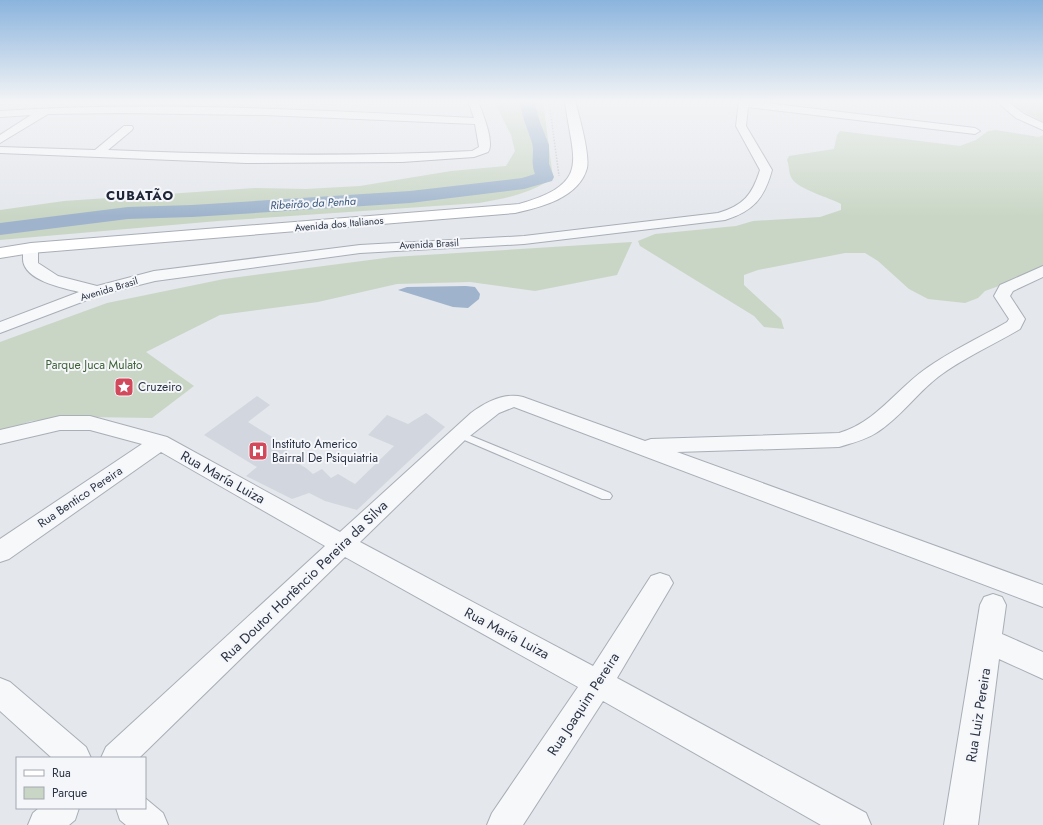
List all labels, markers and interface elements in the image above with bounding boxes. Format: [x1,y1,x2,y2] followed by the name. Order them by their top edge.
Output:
[106,186,174,205] district label: CUBATÃO
[270,193,356,213] water label: Ribeirão da Penha
[294,213,384,235] street label: Avenida dos Italianos
[399,235,459,253] street label: Avenida Brasil
[78,273,140,305] street label: Avenida Brasil
[45,356,143,374] park label: Parque Juca Mulato
[113,376,135,398] place icon: Cruzeiro
[138,378,182,396] place label: Cruzeiro
[272,435,378,467] place label: Instituto Americo Bairral De Psiquiatria
[247,440,269,462] hospital icon: Instituto Americo Bairral De Psiquiatria
[177,446,269,508] street label: Rua María Luiza
[34,462,126,532] street label: Rua Bentico Pereira
[216,496,392,666] street label: Rua Doutor Hortêncio Pereira da Silva
[461,602,553,664] street label: Rua María Luiza
[542,648,624,760] street label: Rua Joaquim Pereira
[961,666,995,764] street label: Rua Luiz Pereira
[16,757,146,809] legend
[52,764,71,782] text: Rua
[52,784,87,802] text: Parque

